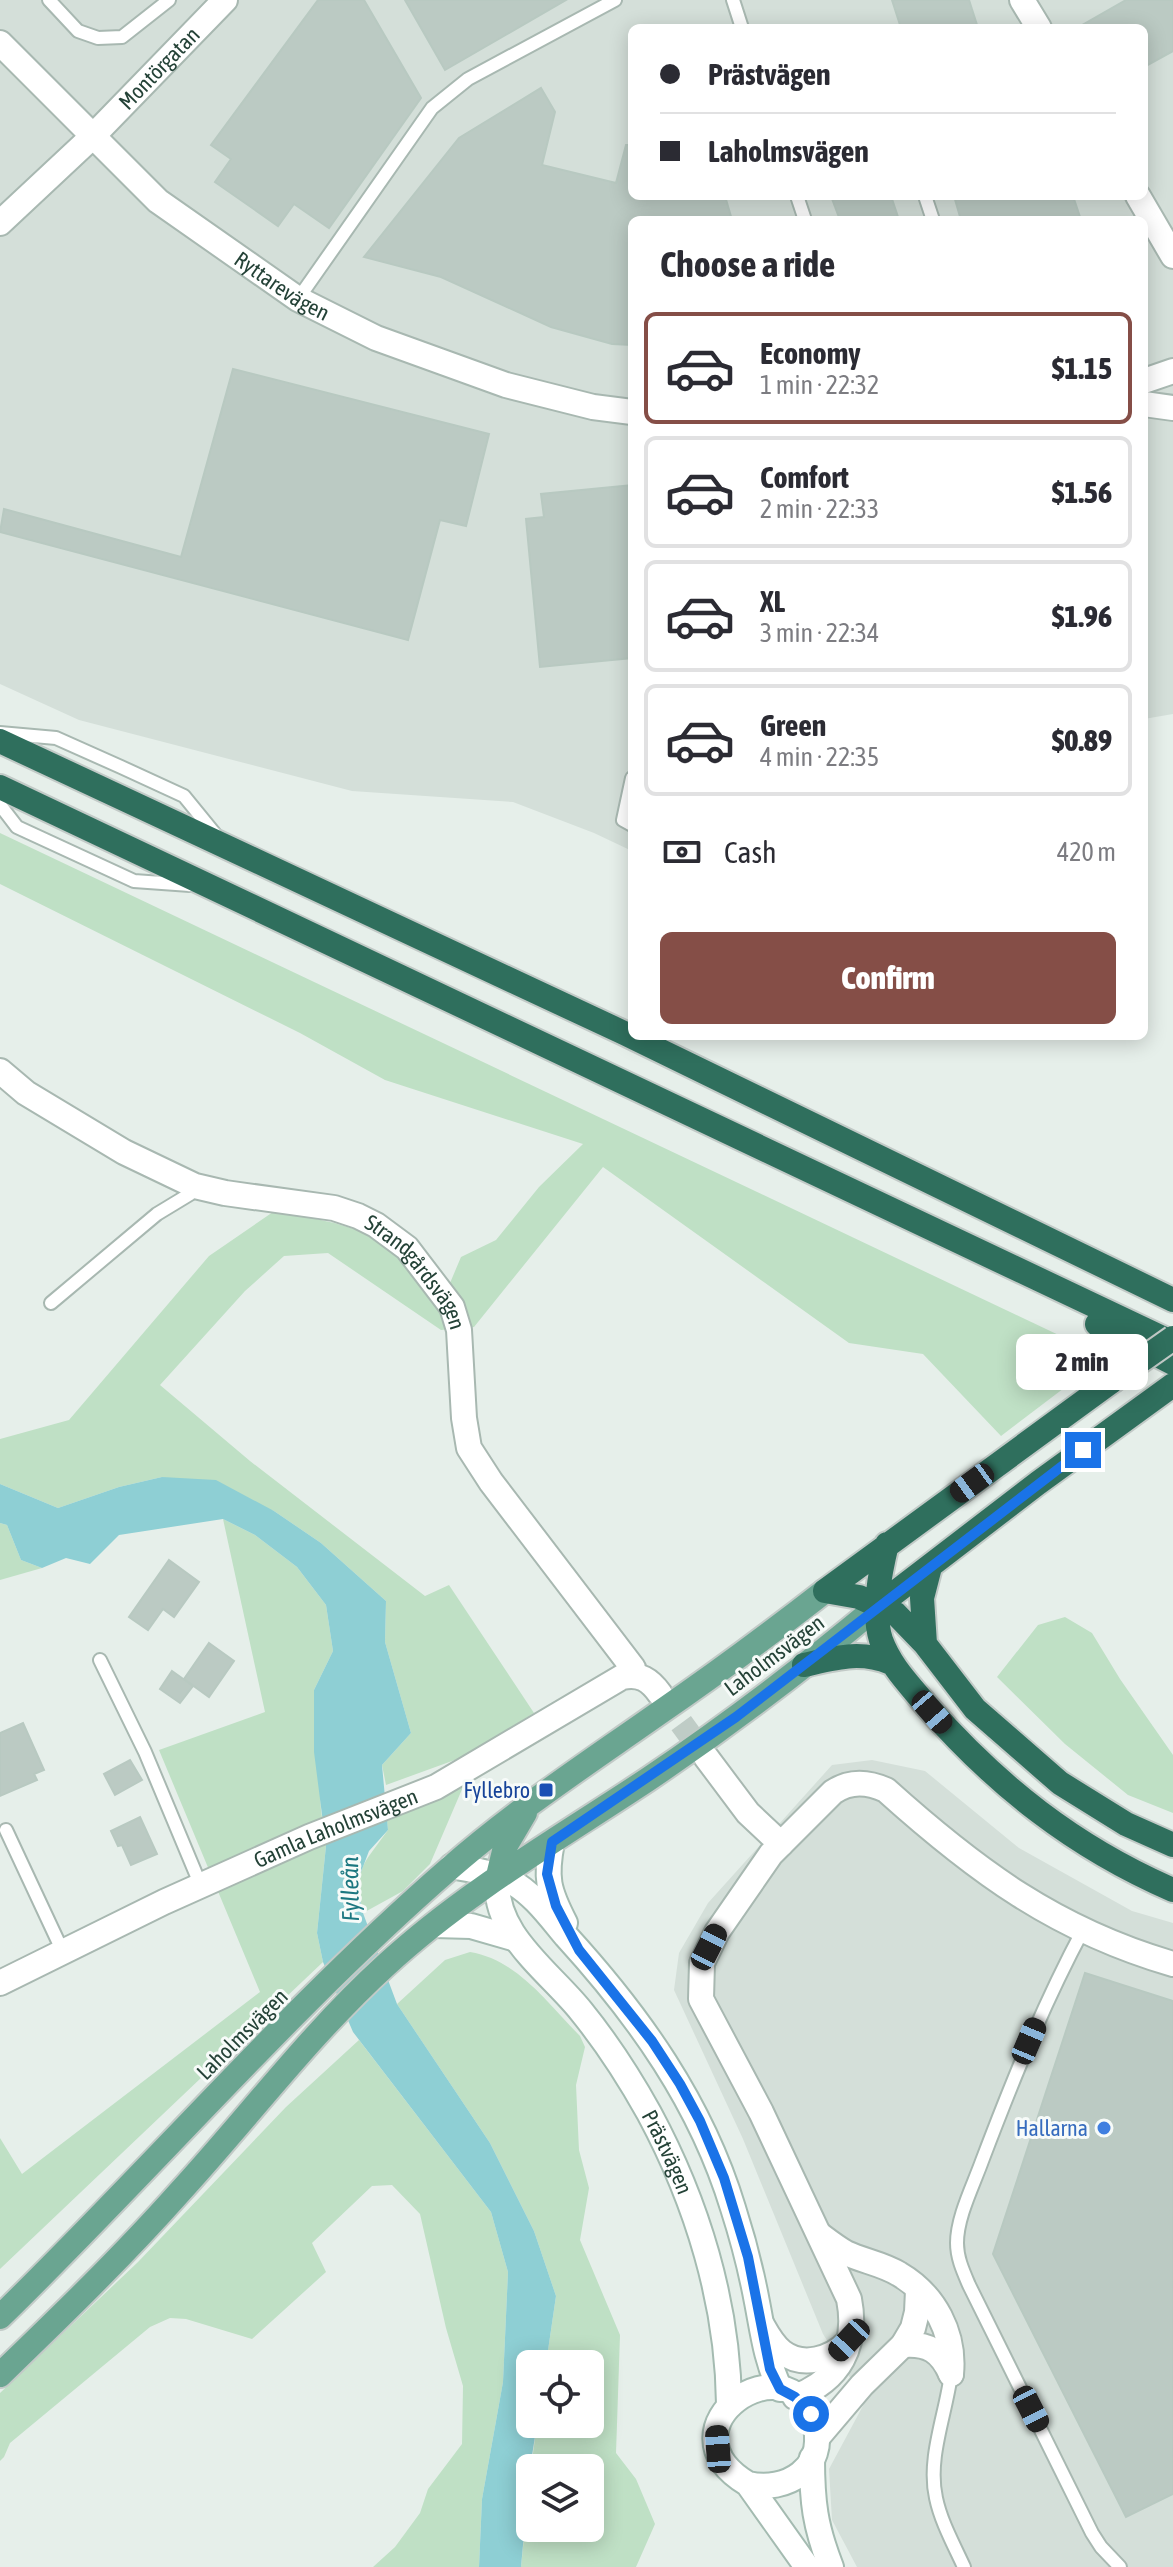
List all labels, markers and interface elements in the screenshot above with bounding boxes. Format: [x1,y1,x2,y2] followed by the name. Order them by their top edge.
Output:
[113,21,205,115] street label: Montörgatan
[708,57,831,91] text: Prästvägen
[708,134,869,168] text: Laholmsvägen
[660,243,835,285] text: Choose a ride
[230,246,334,326] street label: Ryttarevägen
[664,332,736,404] icon: car
[760,336,861,370] text: Economy
[1052,351,1112,385] text: $1.15
[760,370,879,400] text: 1 min · 22:32
[664,456,736,528] icon: car
[760,460,849,494] text: Comfort
[1052,475,1112,509] text: $1.56
[760,494,879,524] text: 2 min · 22:33
[664,580,736,652] icon: car
[760,584,785,618] text: XL
[1052,599,1112,633] text: $1.96
[760,618,879,648] text: 3 min · 22:34
[664,704,736,776] icon: car
[760,708,826,742] text: Green
[1052,723,1112,757] text: $0.89
[760,742,879,772] text: 4 min · 22:35
[660,830,704,874] icon: cash
[724,835,777,869] text: Cash
[1057,837,1116,867] text: 420 m
[660,932,1116,1024] button: Confirm
[361,1209,471,1332] street label: Strandgårdsvägen
[1017,1334,1149,1390] callout: 2 min
[1055,1347,1109,1377] text: 2 min
[1065,1432,1101,1468] route end
[946,1459,998,1507] car
[719,1609,829,1701] street label: Laholmsvägen
[907,1686,957,1738] car
[463,1777,530,1803] place label: Fyllebro
[537,1781,555,1799] marker: Fyllebro
[250,1783,421,1873] street label: Gamla Laholmsvägen
[336,1856,364,1922] water label: Fylleån
[687,1920,731,1974] car
[191,1983,293,2085] street label: Laholmsvägen
[1009,2014,1049,2068] car
[637,2105,698,2198] street label: Prästvägen
[1016,2115,1088,2141] place label: Hallarna
[1095,2119,1113,2137] marker: Hallarna
[824,2314,874,2366] car
[516,2350,604,2542] map controls
[516,2350,604,2438] button: locate
[1009,2382,1053,2436] car
[793,2396,829,2432] route start
[704,2424,732,2474] car
[516,2454,604,2542] button: layers

